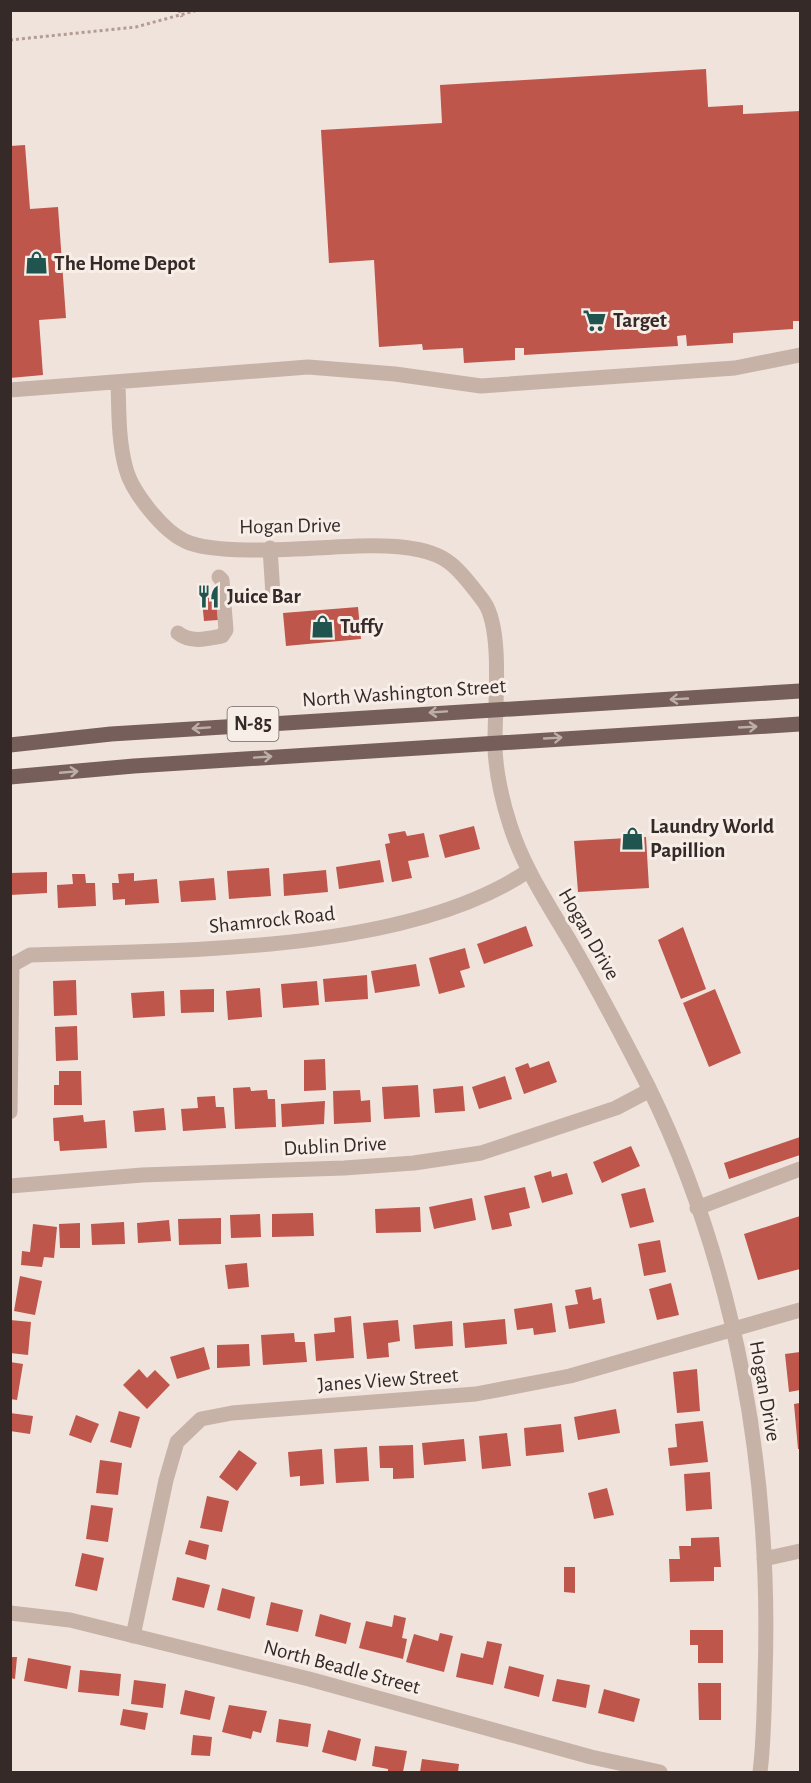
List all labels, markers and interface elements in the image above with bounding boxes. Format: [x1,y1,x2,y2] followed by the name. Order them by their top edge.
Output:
[23,250,49,276] shop icon: The Home Depot
[54,253,195,274] place label: The Home Depot
[582,307,608,333] supermarket icon: Target
[613,310,667,331] place label: Target
[239,515,341,537] street label: Hogan Drive
[196,583,222,609] restaurant icon: Juice Bar
[227,586,302,607] place label: Juice Bar
[309,613,335,639] shop icon: Tuffy
[340,616,384,637] place label: Tuffy
[301,675,507,711] street label: North Washington Street
[670,693,690,704] one-way arrow
[228,707,278,741] road number: N-85
[428,707,448,718] one-way arrow
[737,721,757,732] one-way arrow
[192,722,212,733] one-way arrow
[543,733,563,744] one-way arrow
[253,751,273,762] one-way arrow
[58,766,78,777] one-way arrow
[650,816,774,861] place label: Laundry World Papillion
[619,825,645,851] shop icon: Laundry World Papillion
[554,885,624,983] street label: Hogan Drive
[208,903,336,937] street label: Shamrock Road
[283,1133,387,1159] street label: Dublin Drive
[746,1339,784,1443] street label: Hogan Drive
[317,1365,459,1395] street label: Janes View Street
[262,1636,423,1698] street label: North Beadle Street

